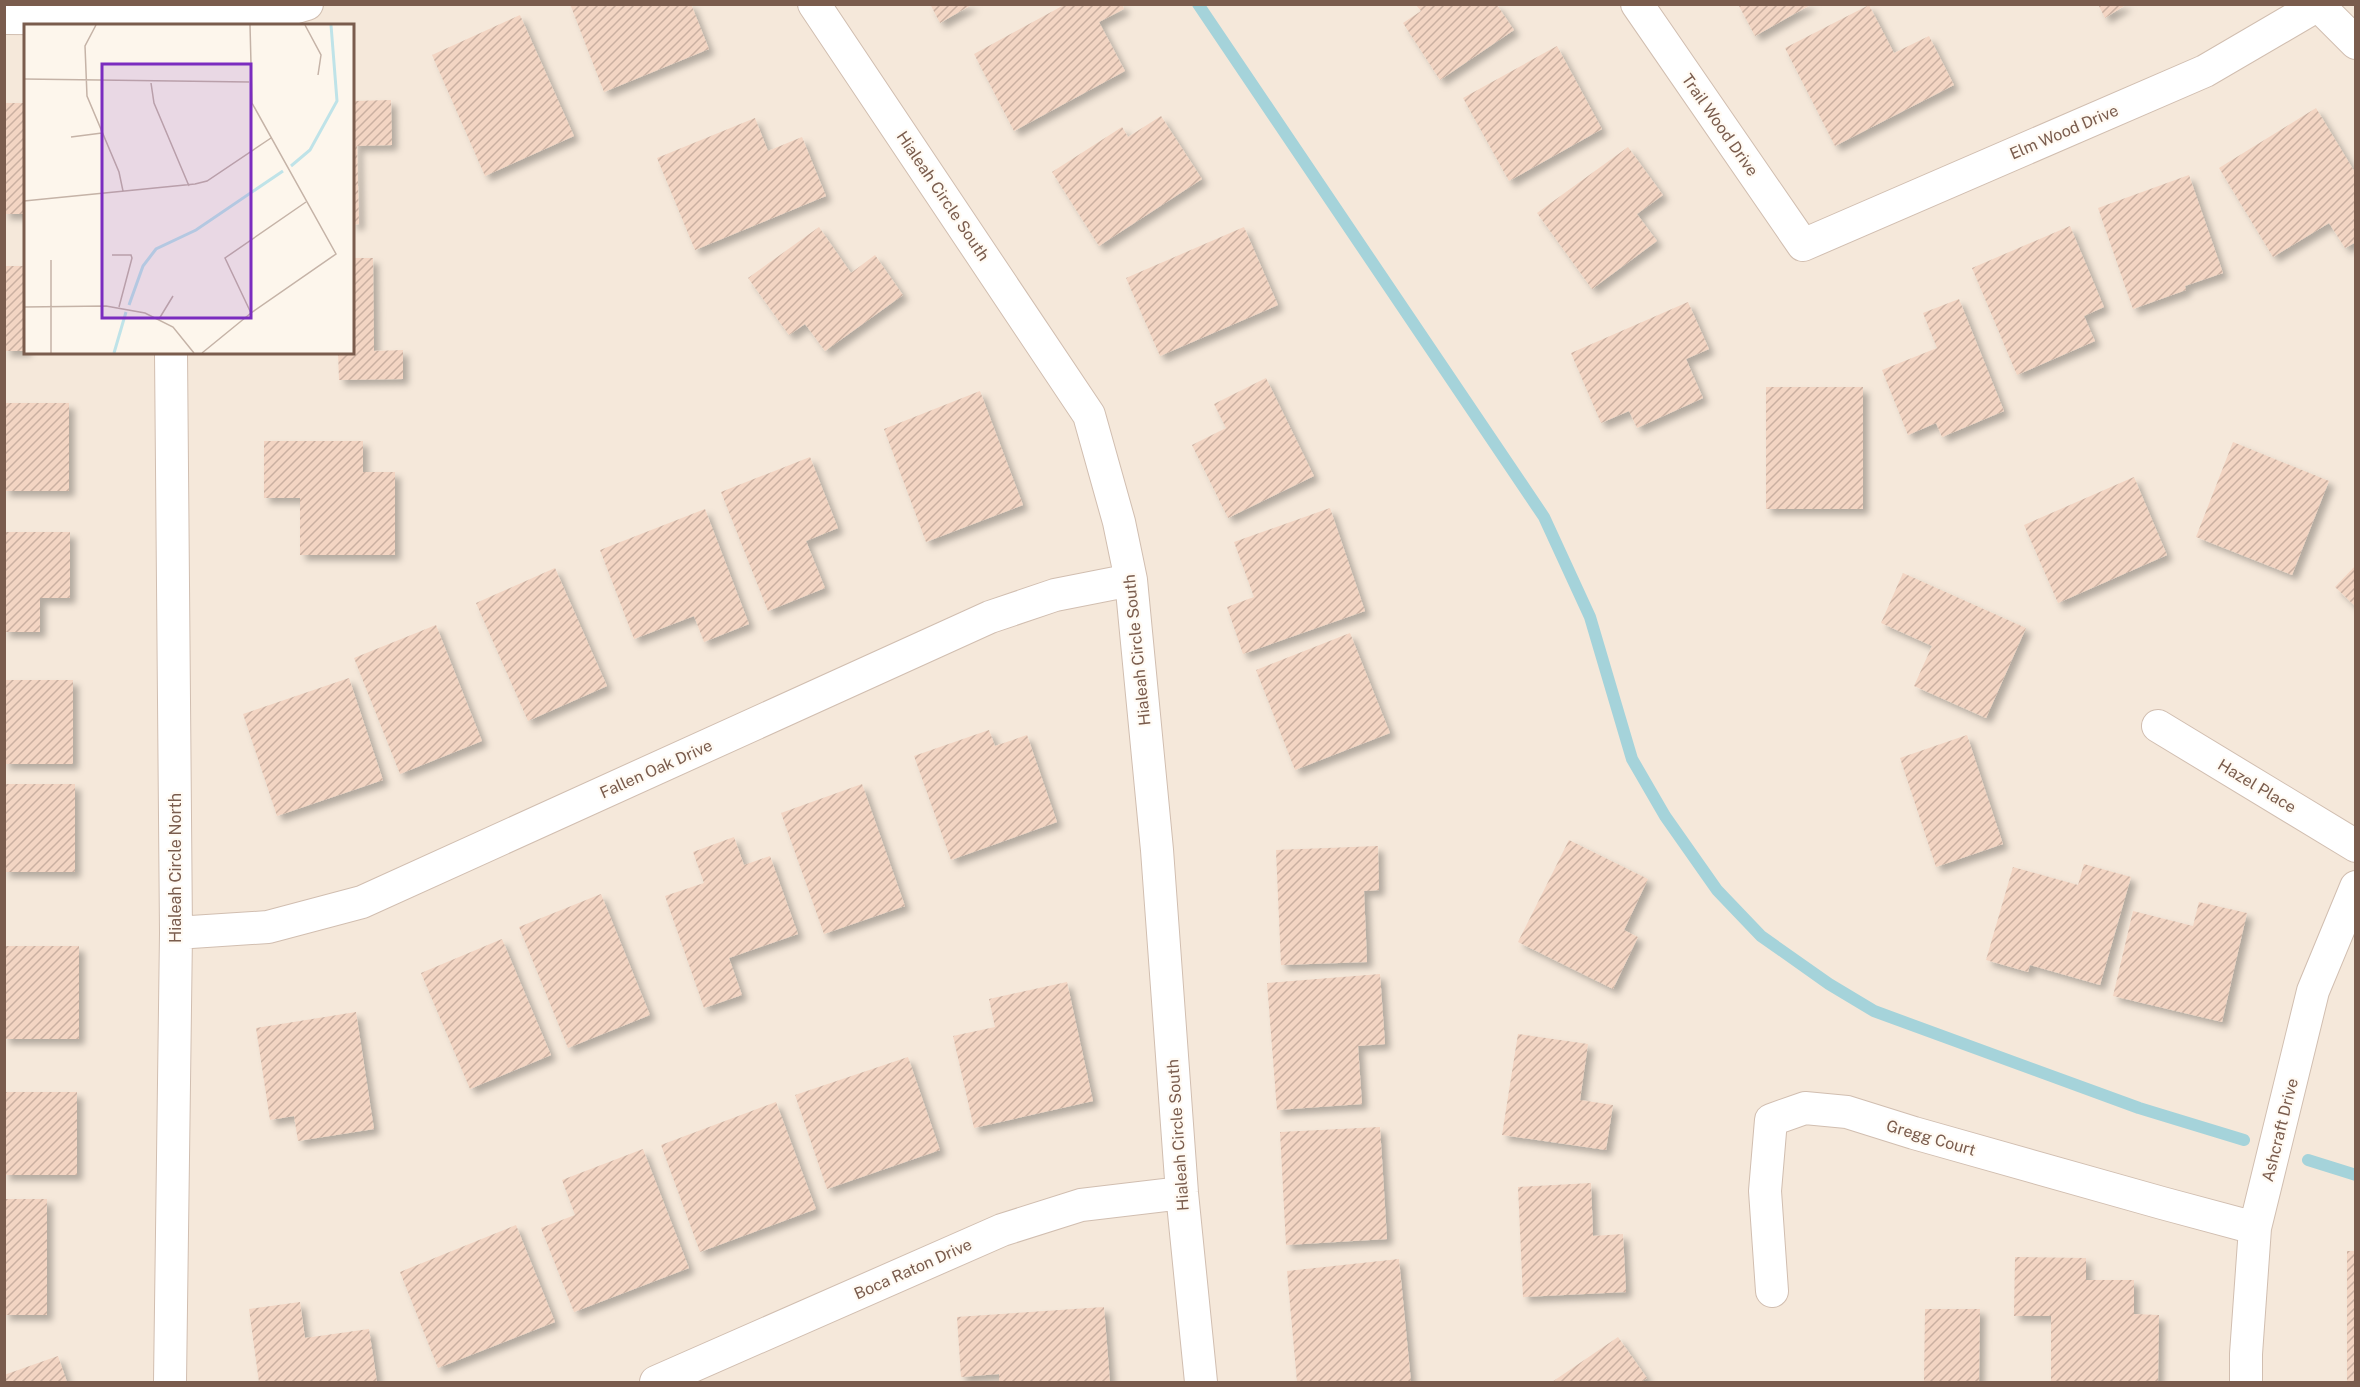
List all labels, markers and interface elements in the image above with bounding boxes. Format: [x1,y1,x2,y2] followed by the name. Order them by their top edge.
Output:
[24,24,354,354] inset map
[1678,70,1762,180] street label: Trail Wood Drive
[2007,101,2121,163] street label: Elm Wood Drive
[893,128,993,264] street label: Hialeah Circle South
[1120,573,1154,727] street label: Hialeah Circle South
[597,736,715,802] street label: Fallen Oak Drive
[2214,755,2300,817] street label: Hazel Place
[166,793,185,943] street label: Hialeah Circle North
[1163,1059,1193,1211] street label: Hialeah Circle South
[2258,1076,2302,1184] street label: Ashcraft Drive
[1884,1116,1978,1160] street label: Gregg Court
[851,1235,975,1303] street label: Boca Raton Drive

